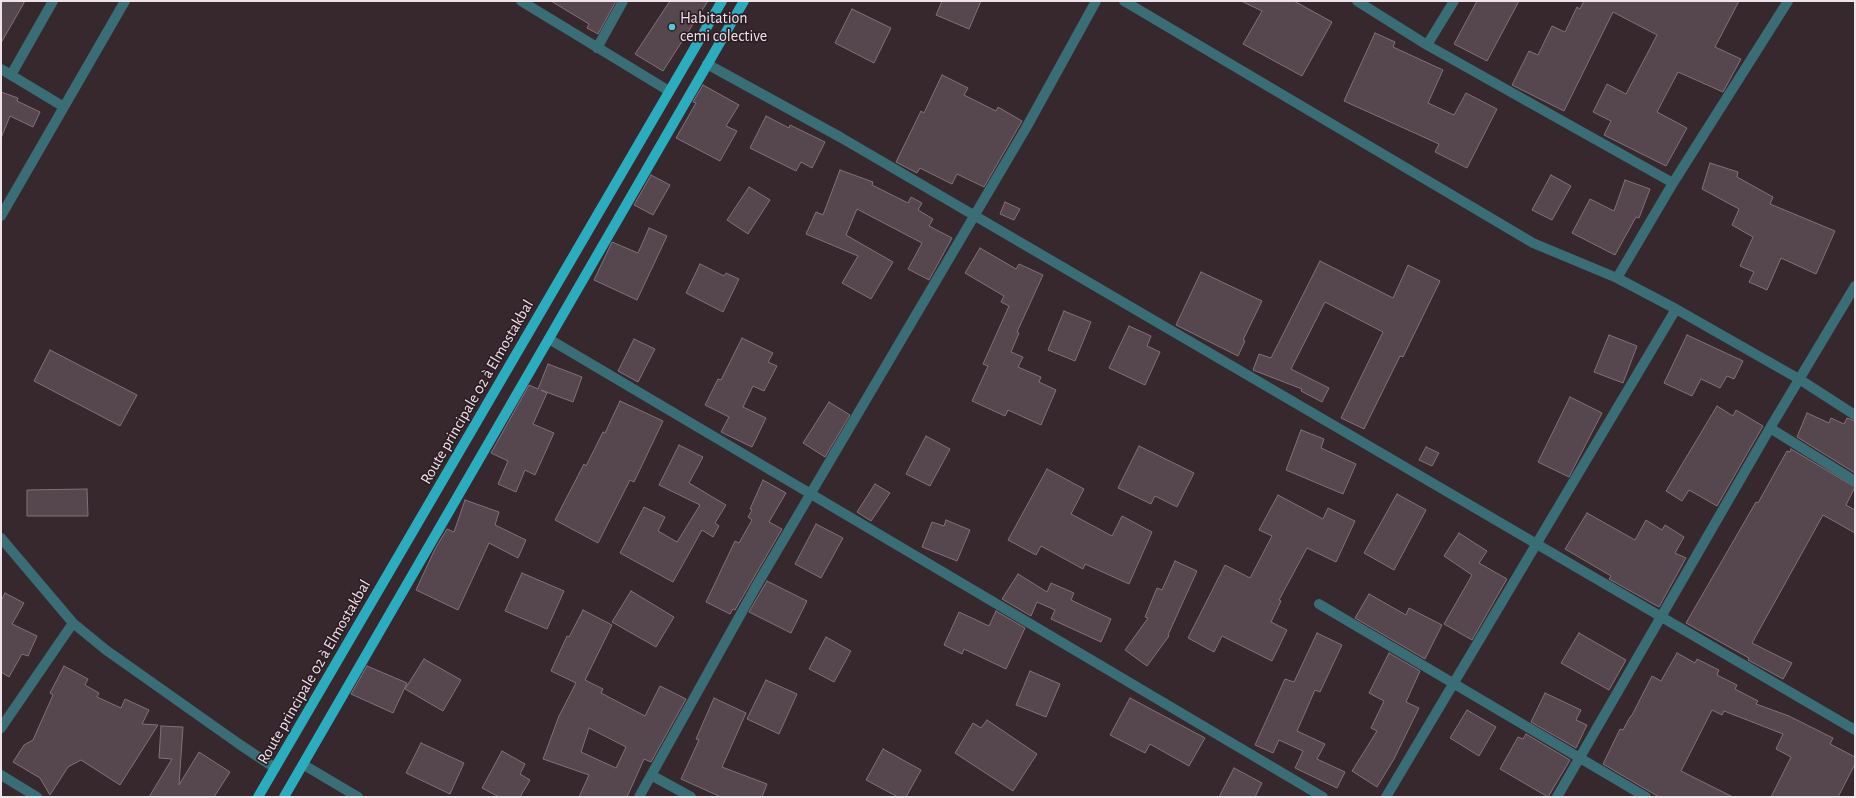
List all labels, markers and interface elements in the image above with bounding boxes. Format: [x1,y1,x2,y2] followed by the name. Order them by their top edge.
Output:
[680,8,767,46] place label: Habitation cemi colective
[667,22,677,32] marker: Habitation cemi colective
[416,296,538,488] street label: Route principale 02 à Elmostakbal
[253,576,375,768] street label: Route principale 02 à Elmostakbal

